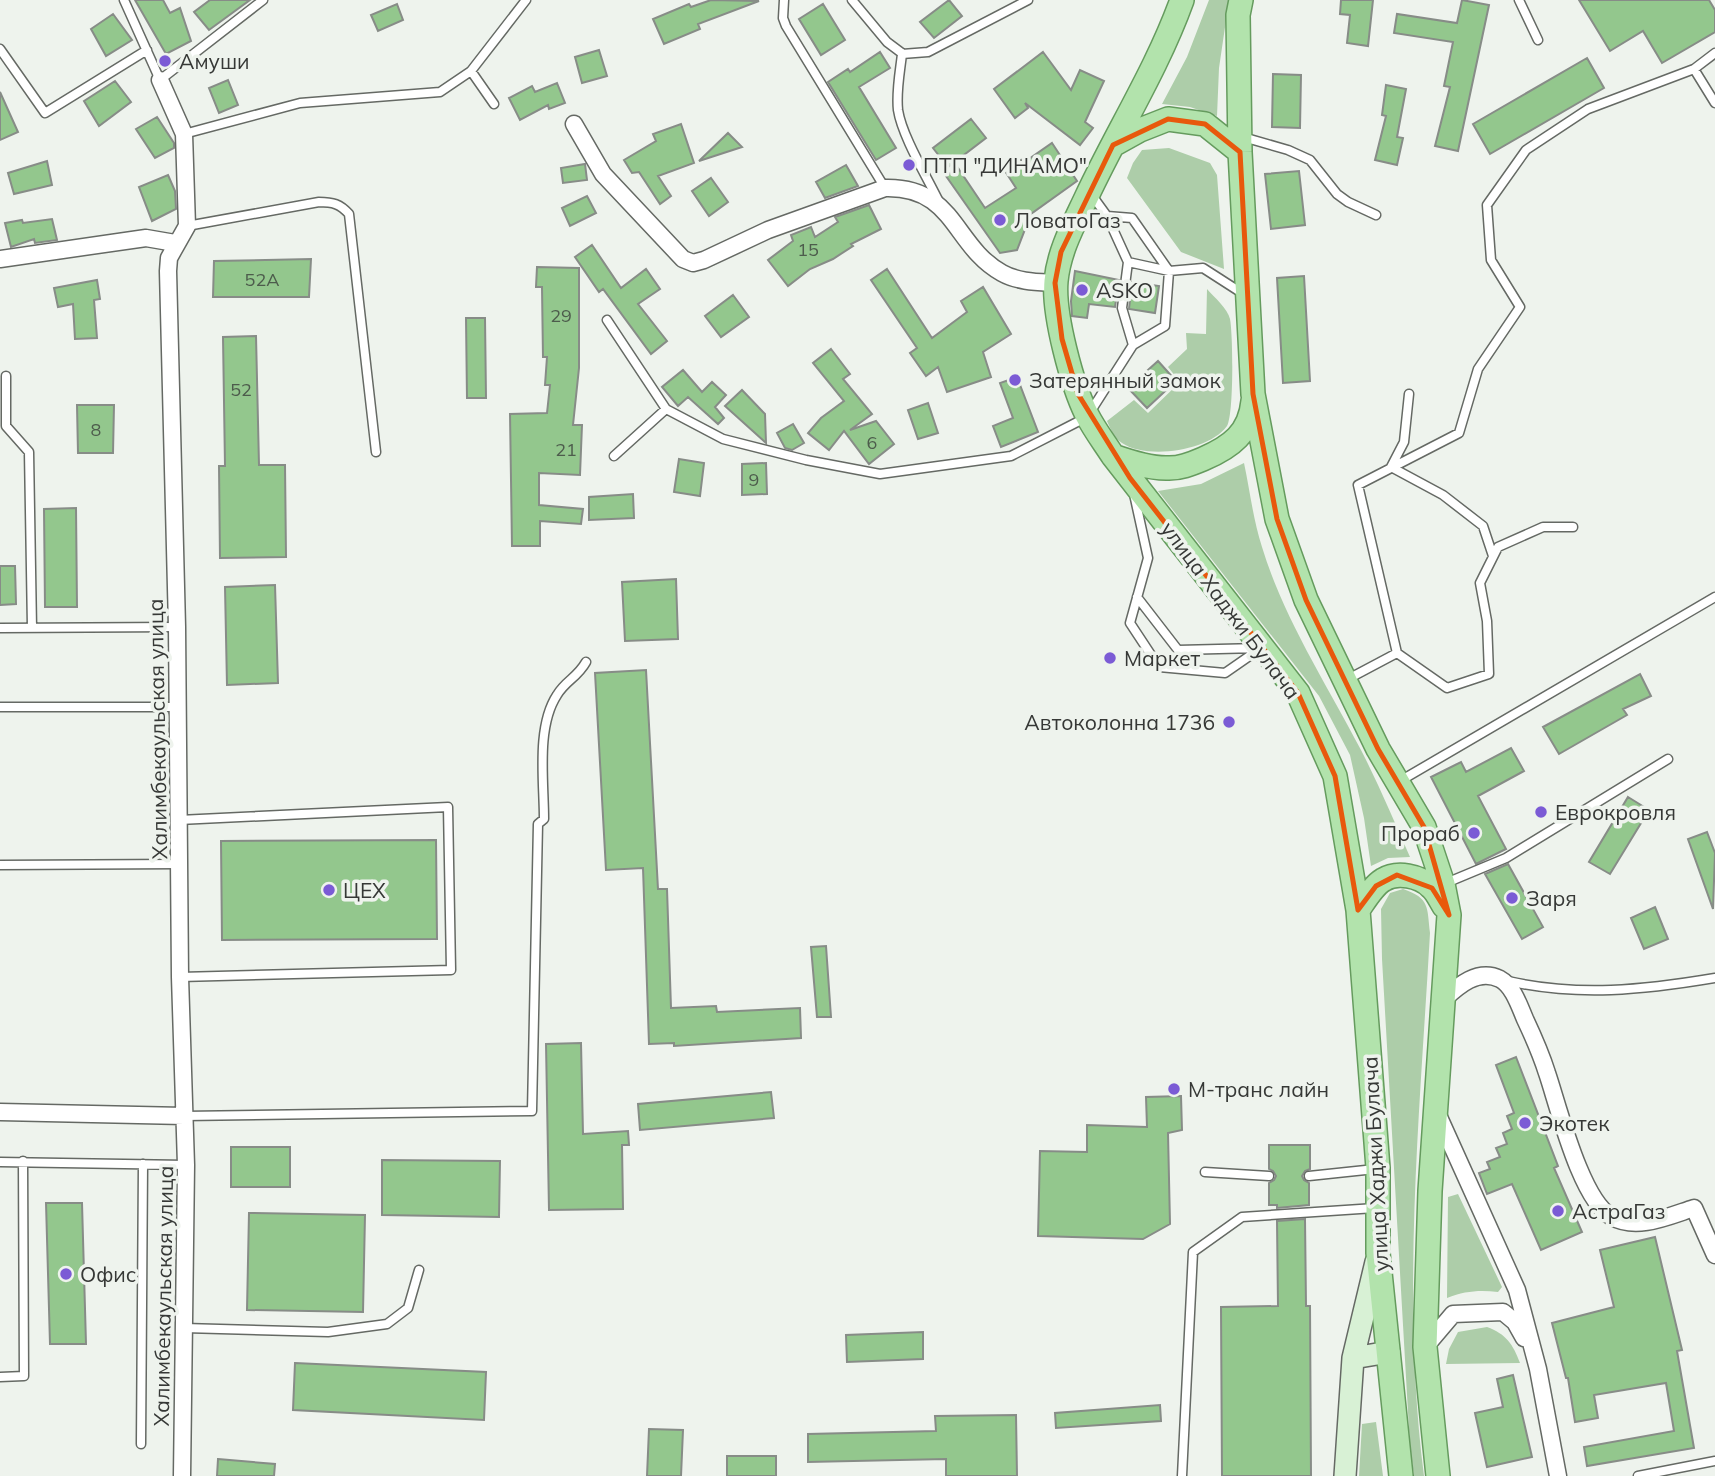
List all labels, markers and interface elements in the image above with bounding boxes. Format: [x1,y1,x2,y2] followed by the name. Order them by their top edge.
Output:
[179,48,250,74] place label: Амуши
[157,53,173,69] marker: Амуши
[923,152,1087,178] place label: ПТП "ДИНАМО"
[901,157,917,173] marker: ПТП "ДИНАМО"
[1014,207,1121,233] place label: ЛоватоГаз
[992,212,1008,228] marker: ЛоватоГаз
[797,238,819,261] house number: 15
[245,268,279,291] house number: 52А
[1096,277,1153,303] place label: ASKO
[1074,282,1090,298] marker: ASKO
[550,304,572,327] house number: 29
[1029,367,1222,393] place label: Затерянный замок
[1007,372,1023,388] marker: Затерянный замок
[230,378,252,401] house number: 52
[91,418,101,441] house number: 8
[867,431,877,454] house number: 6
[555,438,577,461] house number: 21
[749,468,759,491] house number: 9
[1156,516,1306,704] street label: улица Хаджи Булача
[142,598,172,860] street label: Халимбекаульская улица
[1124,645,1201,671] place label: Маркет
[1102,650,1118,666] marker: Маркет
[1024,709,1215,735] place label: Автоколонна 1736
[1221,714,1237,730] marker: Автоколонна 1736
[1555,799,1676,825] place label: Еврокровля
[1533,804,1549,820] marker: Еврокровля
[1381,820,1460,846] place label: Прораб
[1466,825,1482,841] marker: Прораб
[343,877,386,903] place label: ЦЕХ
[321,882,337,898] marker: ЦЕХ
[1526,885,1577,911] place label: Заря
[1504,890,1520,906] marker: Заря
[1356,1056,1394,1272] street label: улица Хаджи Булача
[1188,1076,1329,1102] place label: М-транс лайн
[1166,1081,1182,1097] marker: М-транс лайн
[1539,1110,1610,1136] place label: Экотек
[1517,1115,1533,1131] marker: Экотек
[148,1165,178,1427] street label: Халимбекаульская улица
[1572,1198,1666,1224] place label: АстраГаз
[1550,1203,1566,1219] marker: АстраГаз
[80,1261,136,1287] place label: Офис
[58,1266,74,1282] marker: Офис

